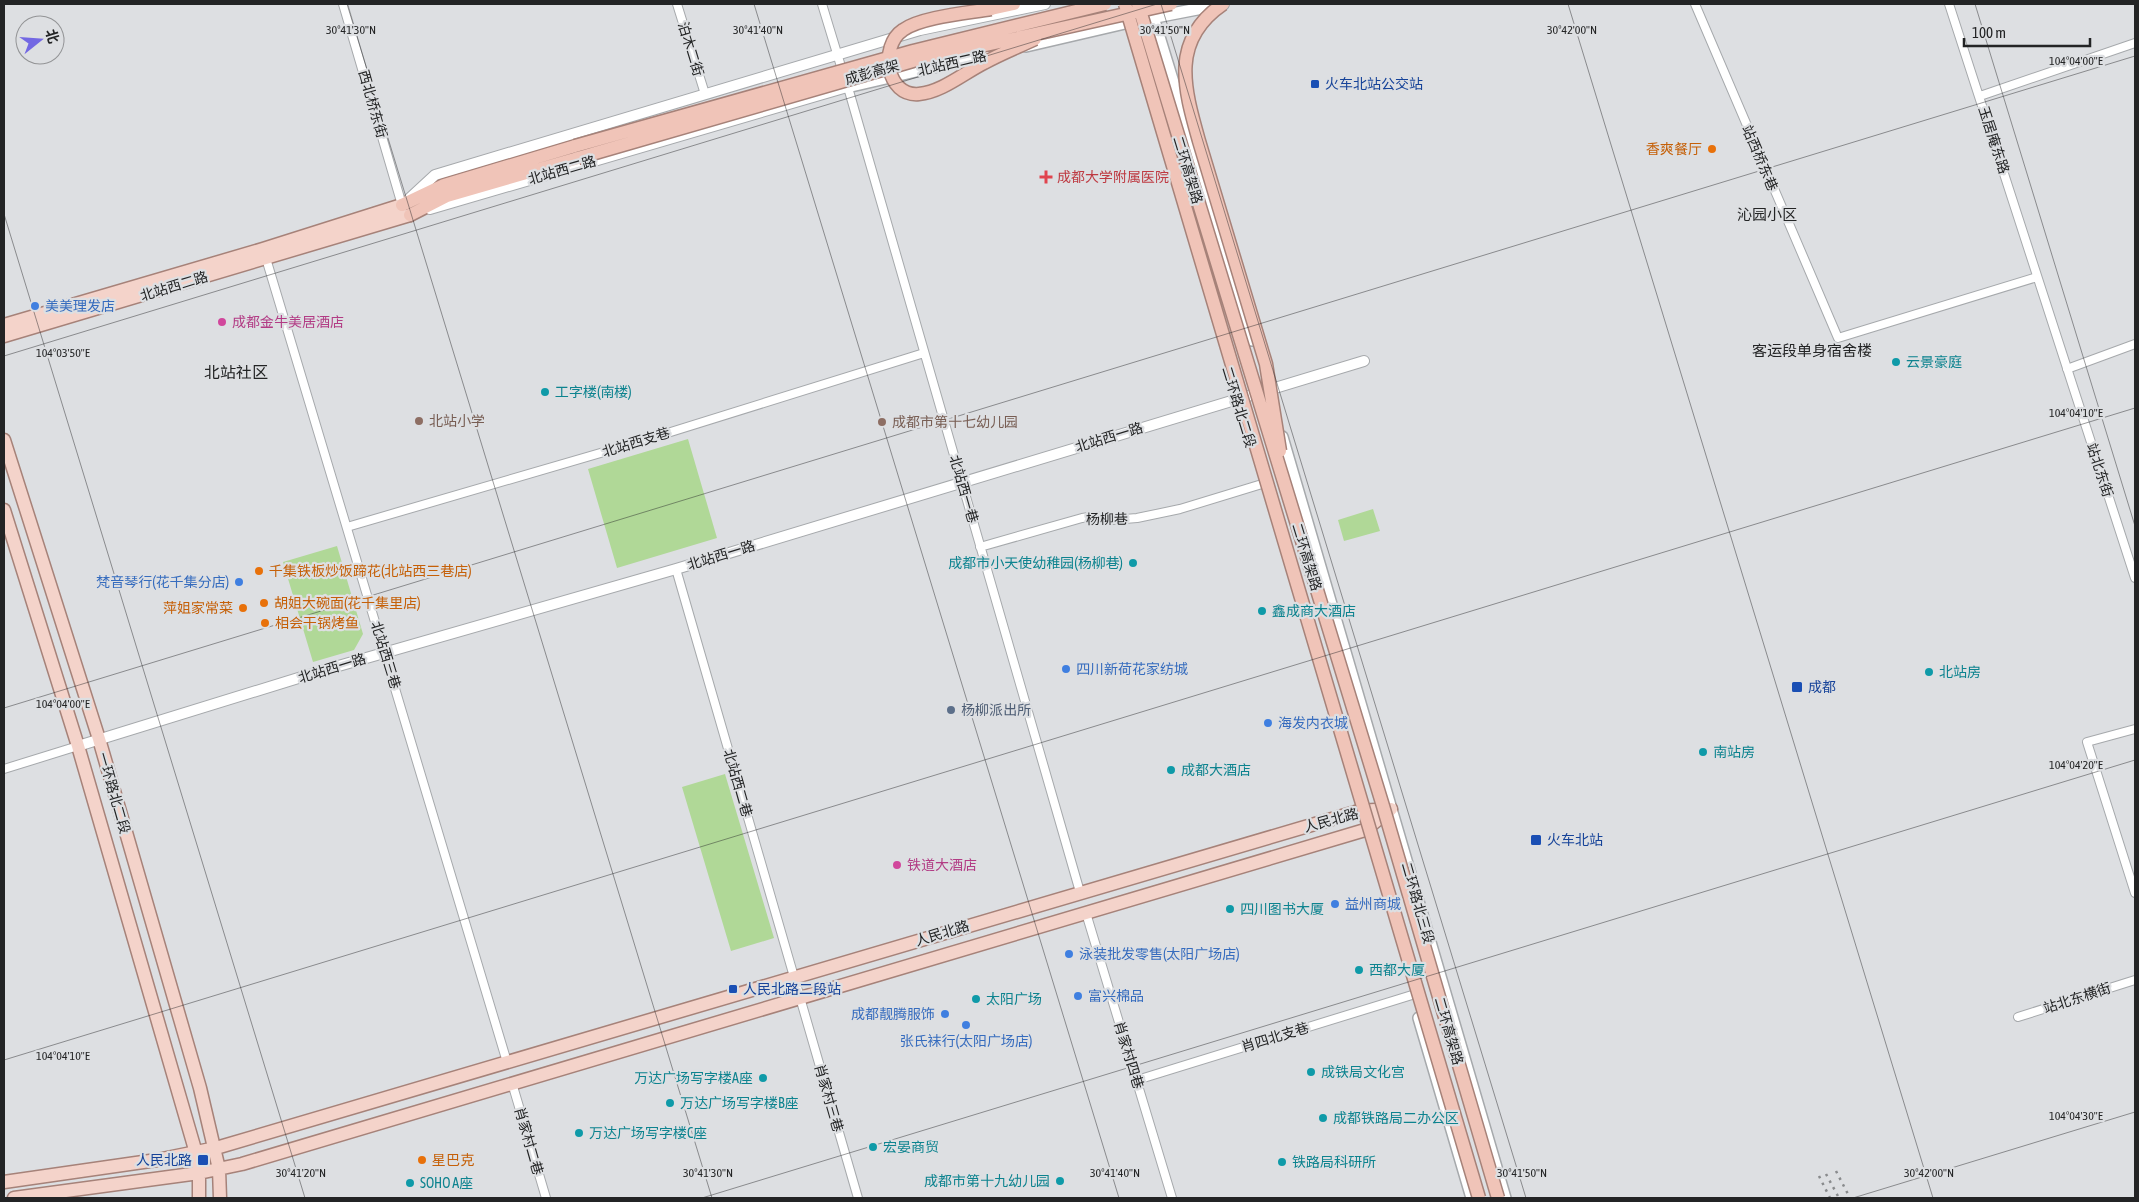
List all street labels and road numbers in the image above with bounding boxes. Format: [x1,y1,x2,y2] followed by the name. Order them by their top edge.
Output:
[675,20,707,78] street label: 泊木二街
[916,47,988,79] street label: 北站西二路
[843,57,901,87] street label: 成彭高架
[356,68,390,140] street label: 西北桥东街
[1976,104,2012,176] street label: 玉居庵东路
[1739,123,1781,193] street label: 站西桥东巷
[1170,134,1206,206] street label: 二环高架路
[526,153,598,187] street label: 北站西二路
[138,268,210,304] street label: 北站西二路
[1219,364,1259,450] street label: 二环路北二段
[1073,419,1145,455] street label: 北站西一路
[600,424,672,460] street label: 北站西支巷
[2084,441,2116,499] street label: 站北东街
[947,453,981,525] street label: 北站西一巷
[1086,511,1128,527] street label: 杨柳巷
[1289,521,1325,593] street label: 二环高架路
[685,537,757,573] street label: 北站西一路
[368,619,404,691] street label: 北站西三巷
[296,650,368,686] street label: 北站西一路
[721,747,755,819] street label: 北站西二巷
[95,750,133,836] street label: 一环路北二段
[1302,805,1360,835] street label: 人民北路
[1399,860,1437,946] street label: 二环路北三段
[913,917,971,949] street label: 人民北路
[2041,980,2113,1016] street label: 站北东横街
[1432,995,1466,1067] street label: 二环高架路
[1111,1019,1147,1091] street label: 肖家村四巷
[1239,1019,1311,1055] street label: 肖四北支巷
[812,1062,846,1134] street label: 肖家村三巷
[512,1105,546,1177] street label: 肖家村二巷

